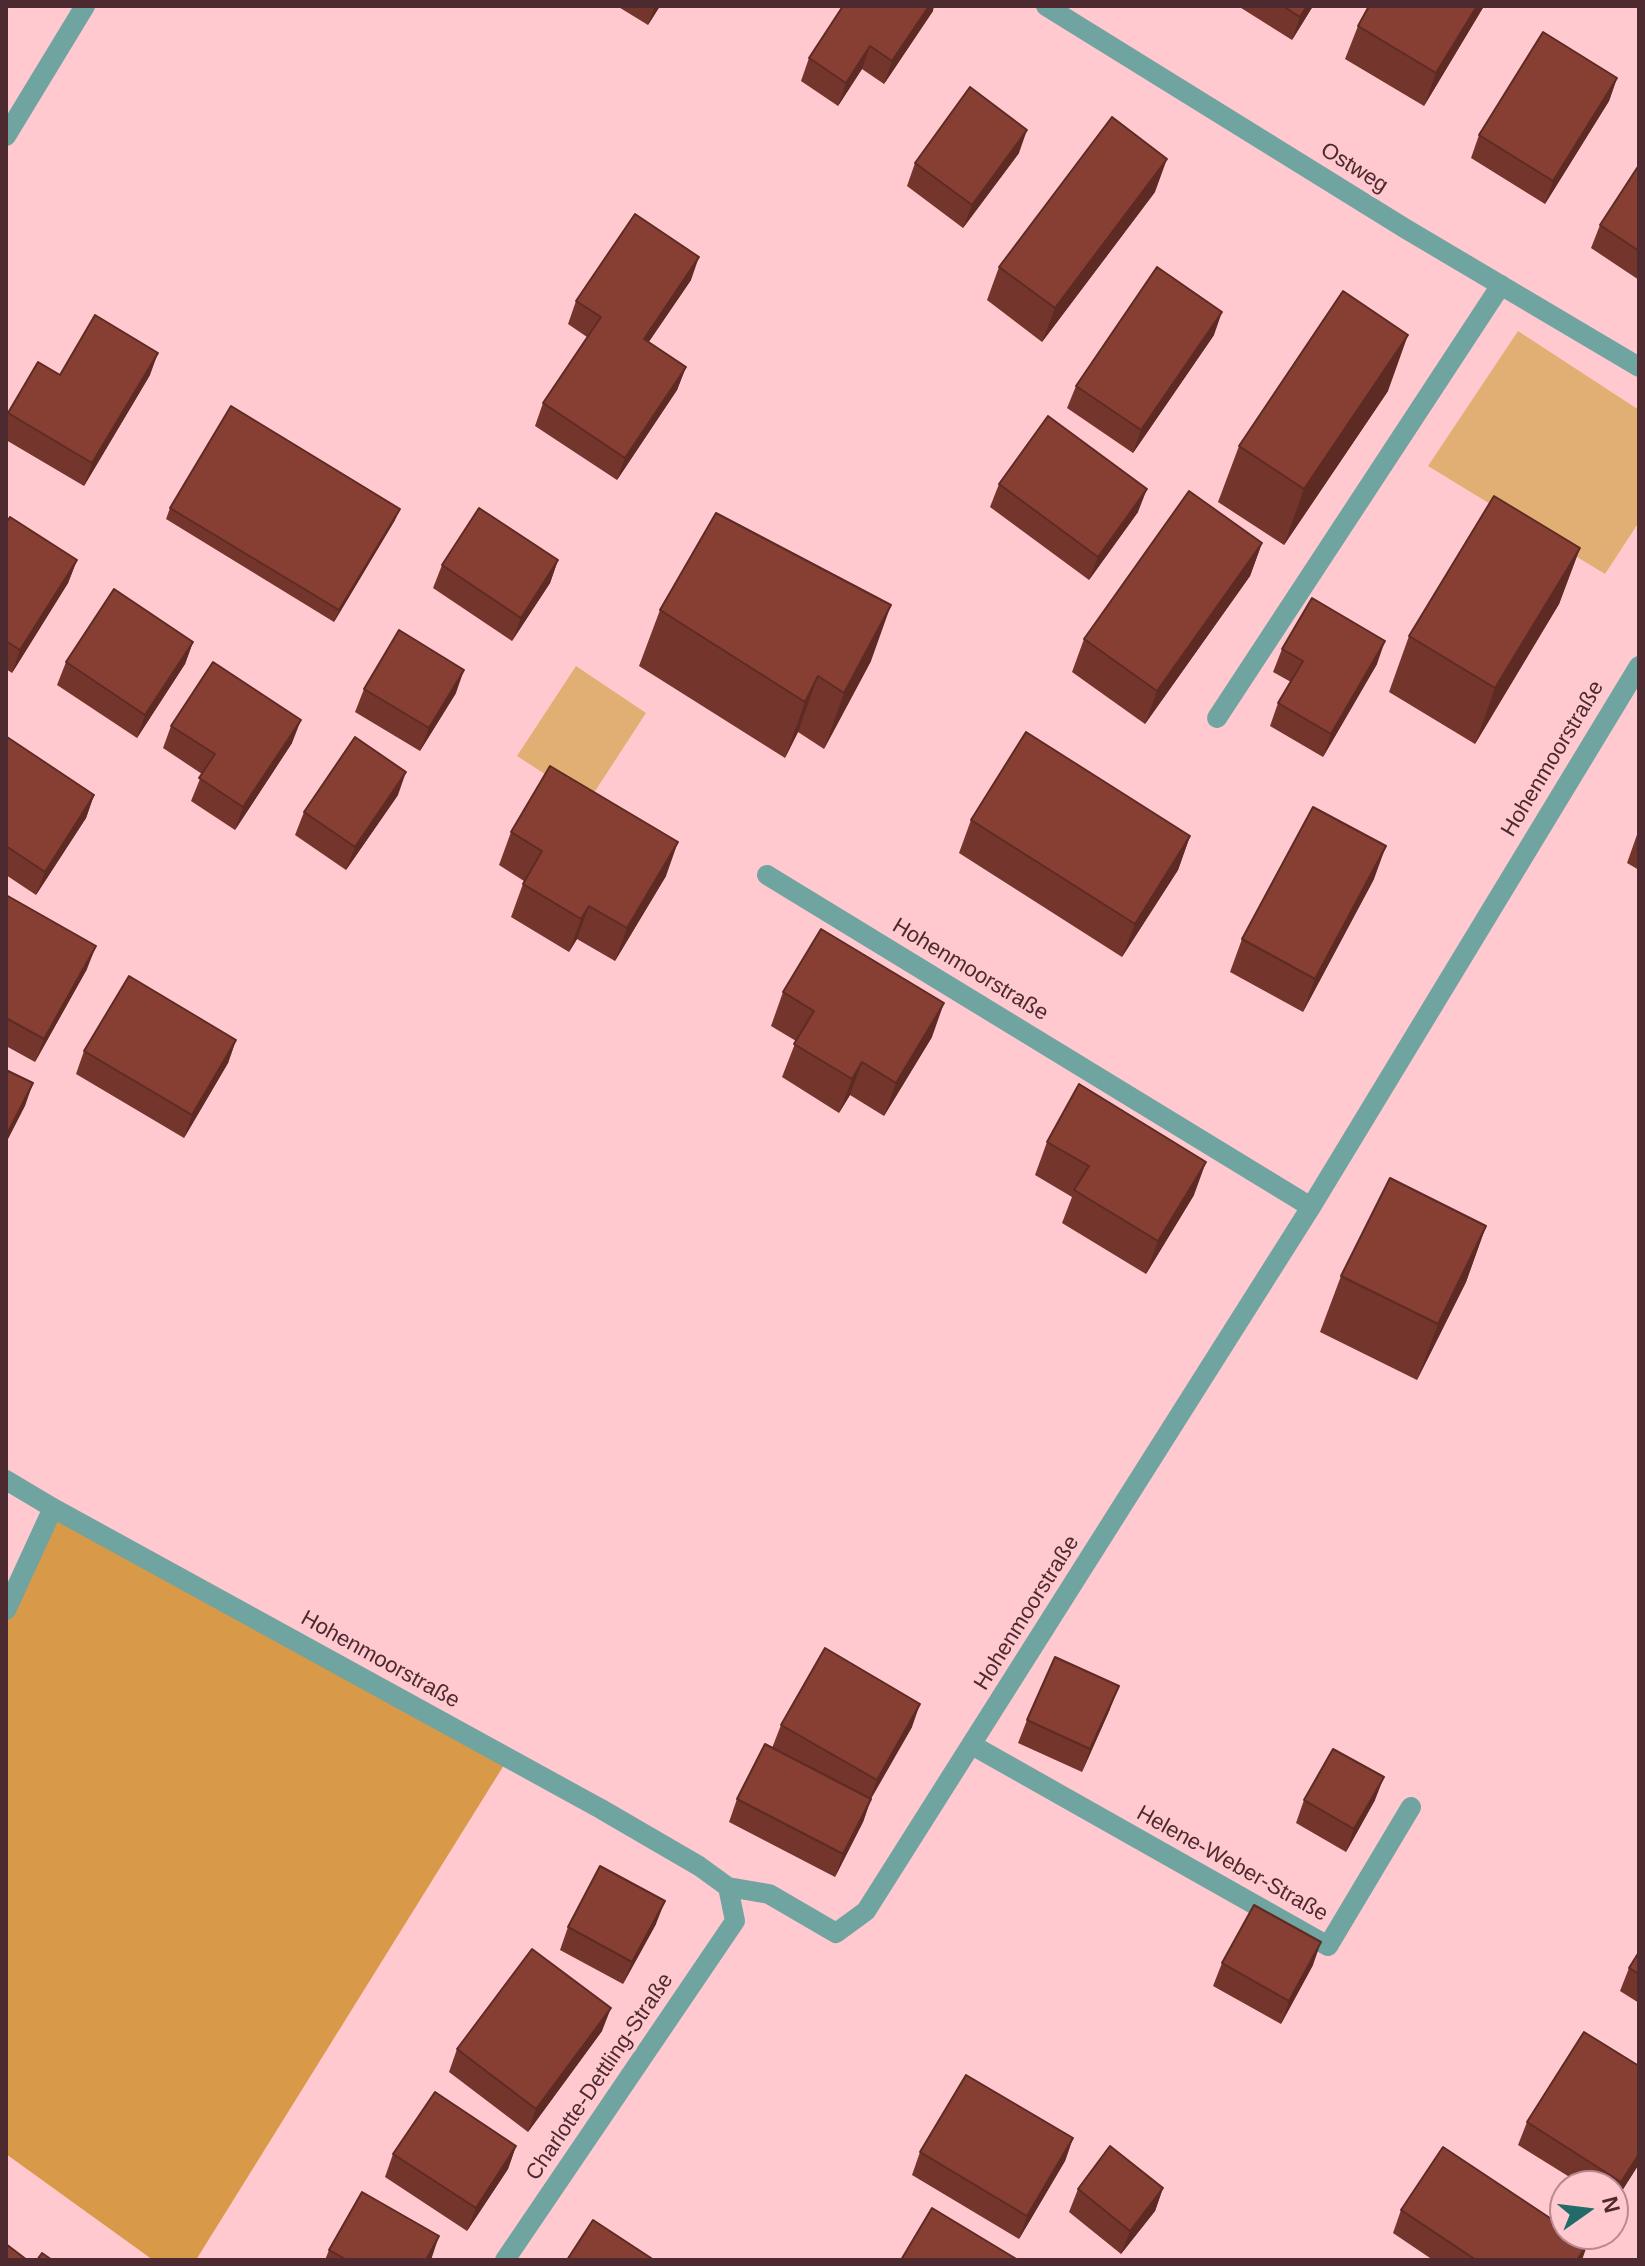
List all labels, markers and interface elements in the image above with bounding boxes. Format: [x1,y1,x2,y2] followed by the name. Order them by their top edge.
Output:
[1315,137,1393,199] street label: Ostweg
[1496,676,1610,842] street label: Hohenmoorstraße
[887,913,1053,1027] street label: Hohenmoorstraße
[969,1531,1085,1695] street label: Hohenmoorstraße
[296,1605,464,1715] street label: Hohenmoorstraße
[1132,1800,1332,1928] street label: Helene-Weber-Straße
[521,1968,679,2186] street label: Charlotte-Dettling-Straße
[1549,2170,1629,2250] north arrow
[1597,2194,1625,2215] text: N

